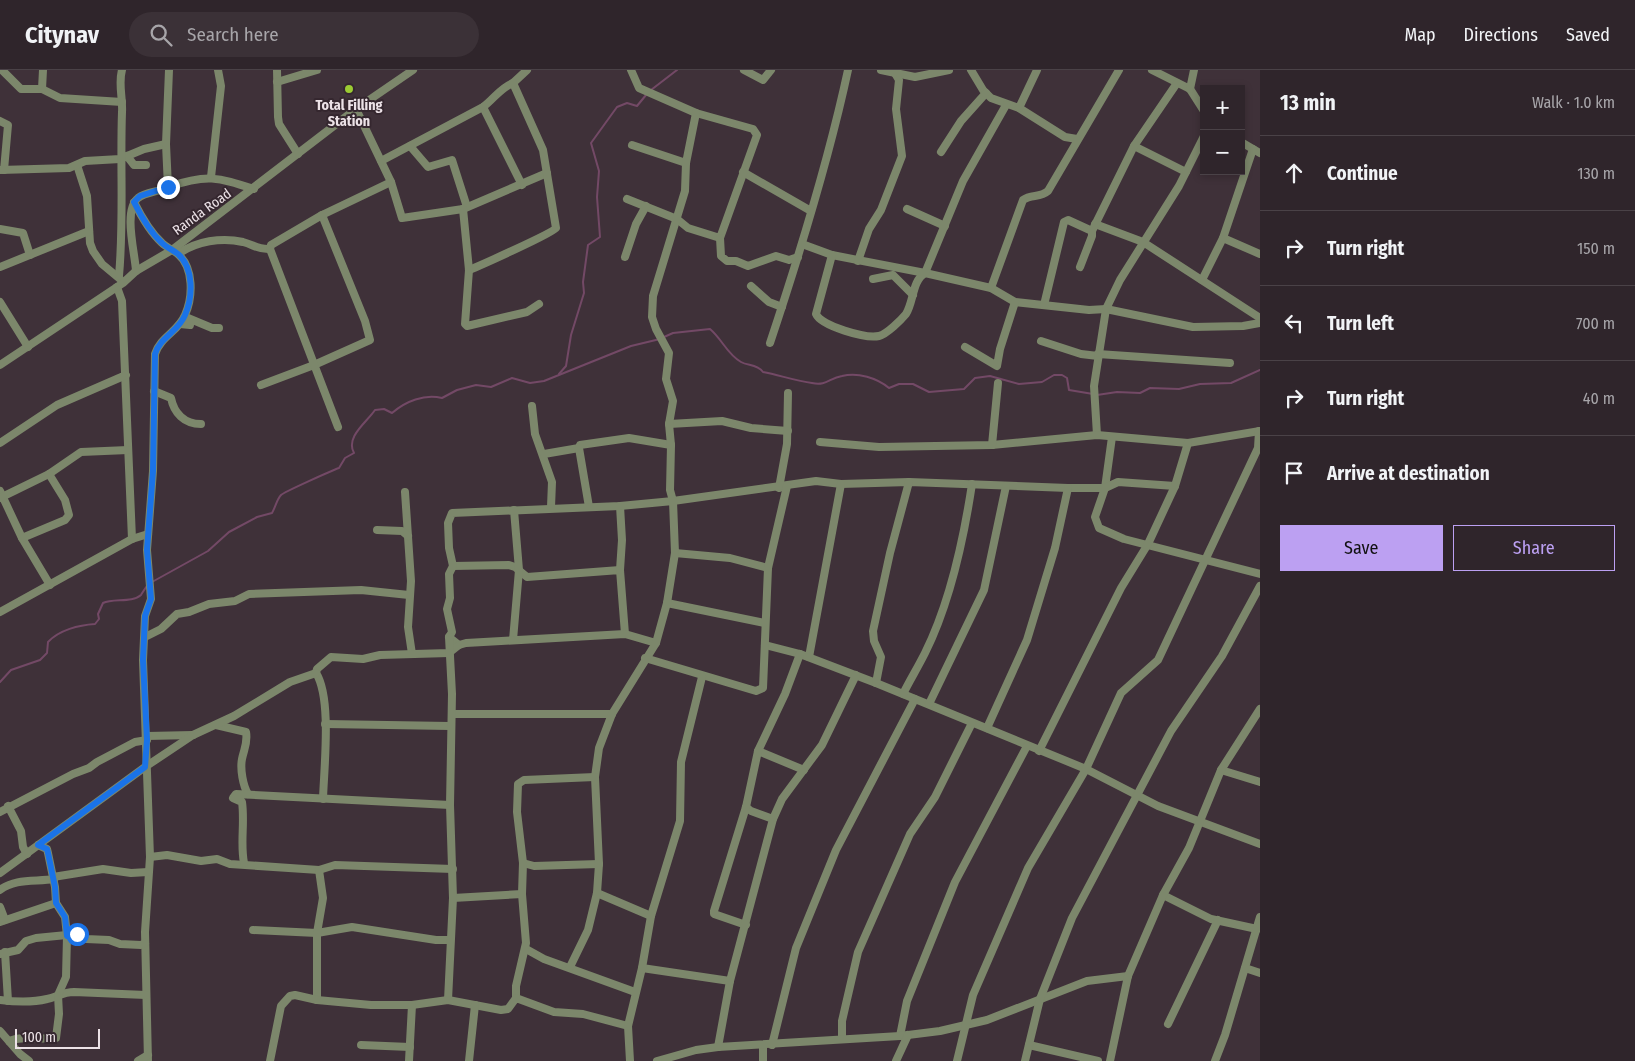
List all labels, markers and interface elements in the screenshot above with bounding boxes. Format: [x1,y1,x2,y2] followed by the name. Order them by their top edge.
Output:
[129,12,479,57] search box
[25,21,99,49] text: Citynav
[147,21,175,49] icon: search
[187,23,279,46] text: Search here
[1404,24,1436,46] text: Map
[1464,24,1538,46] text: Directions
[1566,24,1610,46] text: Saved
[343,83,355,95] marker: Total Filling Station
[1200,85,1245,175] map controls
[1200,85,1245,130] button: +
[1280,90,1336,116] text: 13 min
[1532,93,1615,112] text: Walk · 1.0 km
[316,97,383,130] place label: Total Filling Station
[1200,130,1245,175] button: −
[1280,159,1308,187] icon: ahead
[1327,162,1398,185] text: Continue
[1577,164,1615,183] text: 130 m
[157,176,180,199] route end
[169,185,235,239] street label: Randa Road
[1280,234,1308,262] icon: right
[1327,237,1404,260] text: Turn right
[1577,239,1615,258] text: 150 m
[1280,309,1308,337] icon: left
[1327,312,1394,335] text: Turn left
[1576,314,1615,333] text: 700 m
[1280,384,1308,412] icon: right
[1327,387,1404,410] text: Turn right
[1583,389,1615,408] text: 40 m
[1280,459,1308,487] icon: arrive
[1327,462,1490,485] text: Arrive at destination
[1280,525,1443,571] button: Save
[1453,525,1615,571] button: Share
[66,923,89,946] route start
[15,1026,100,1049] scale bar
[22,1029,56,1046] text: 100 m

